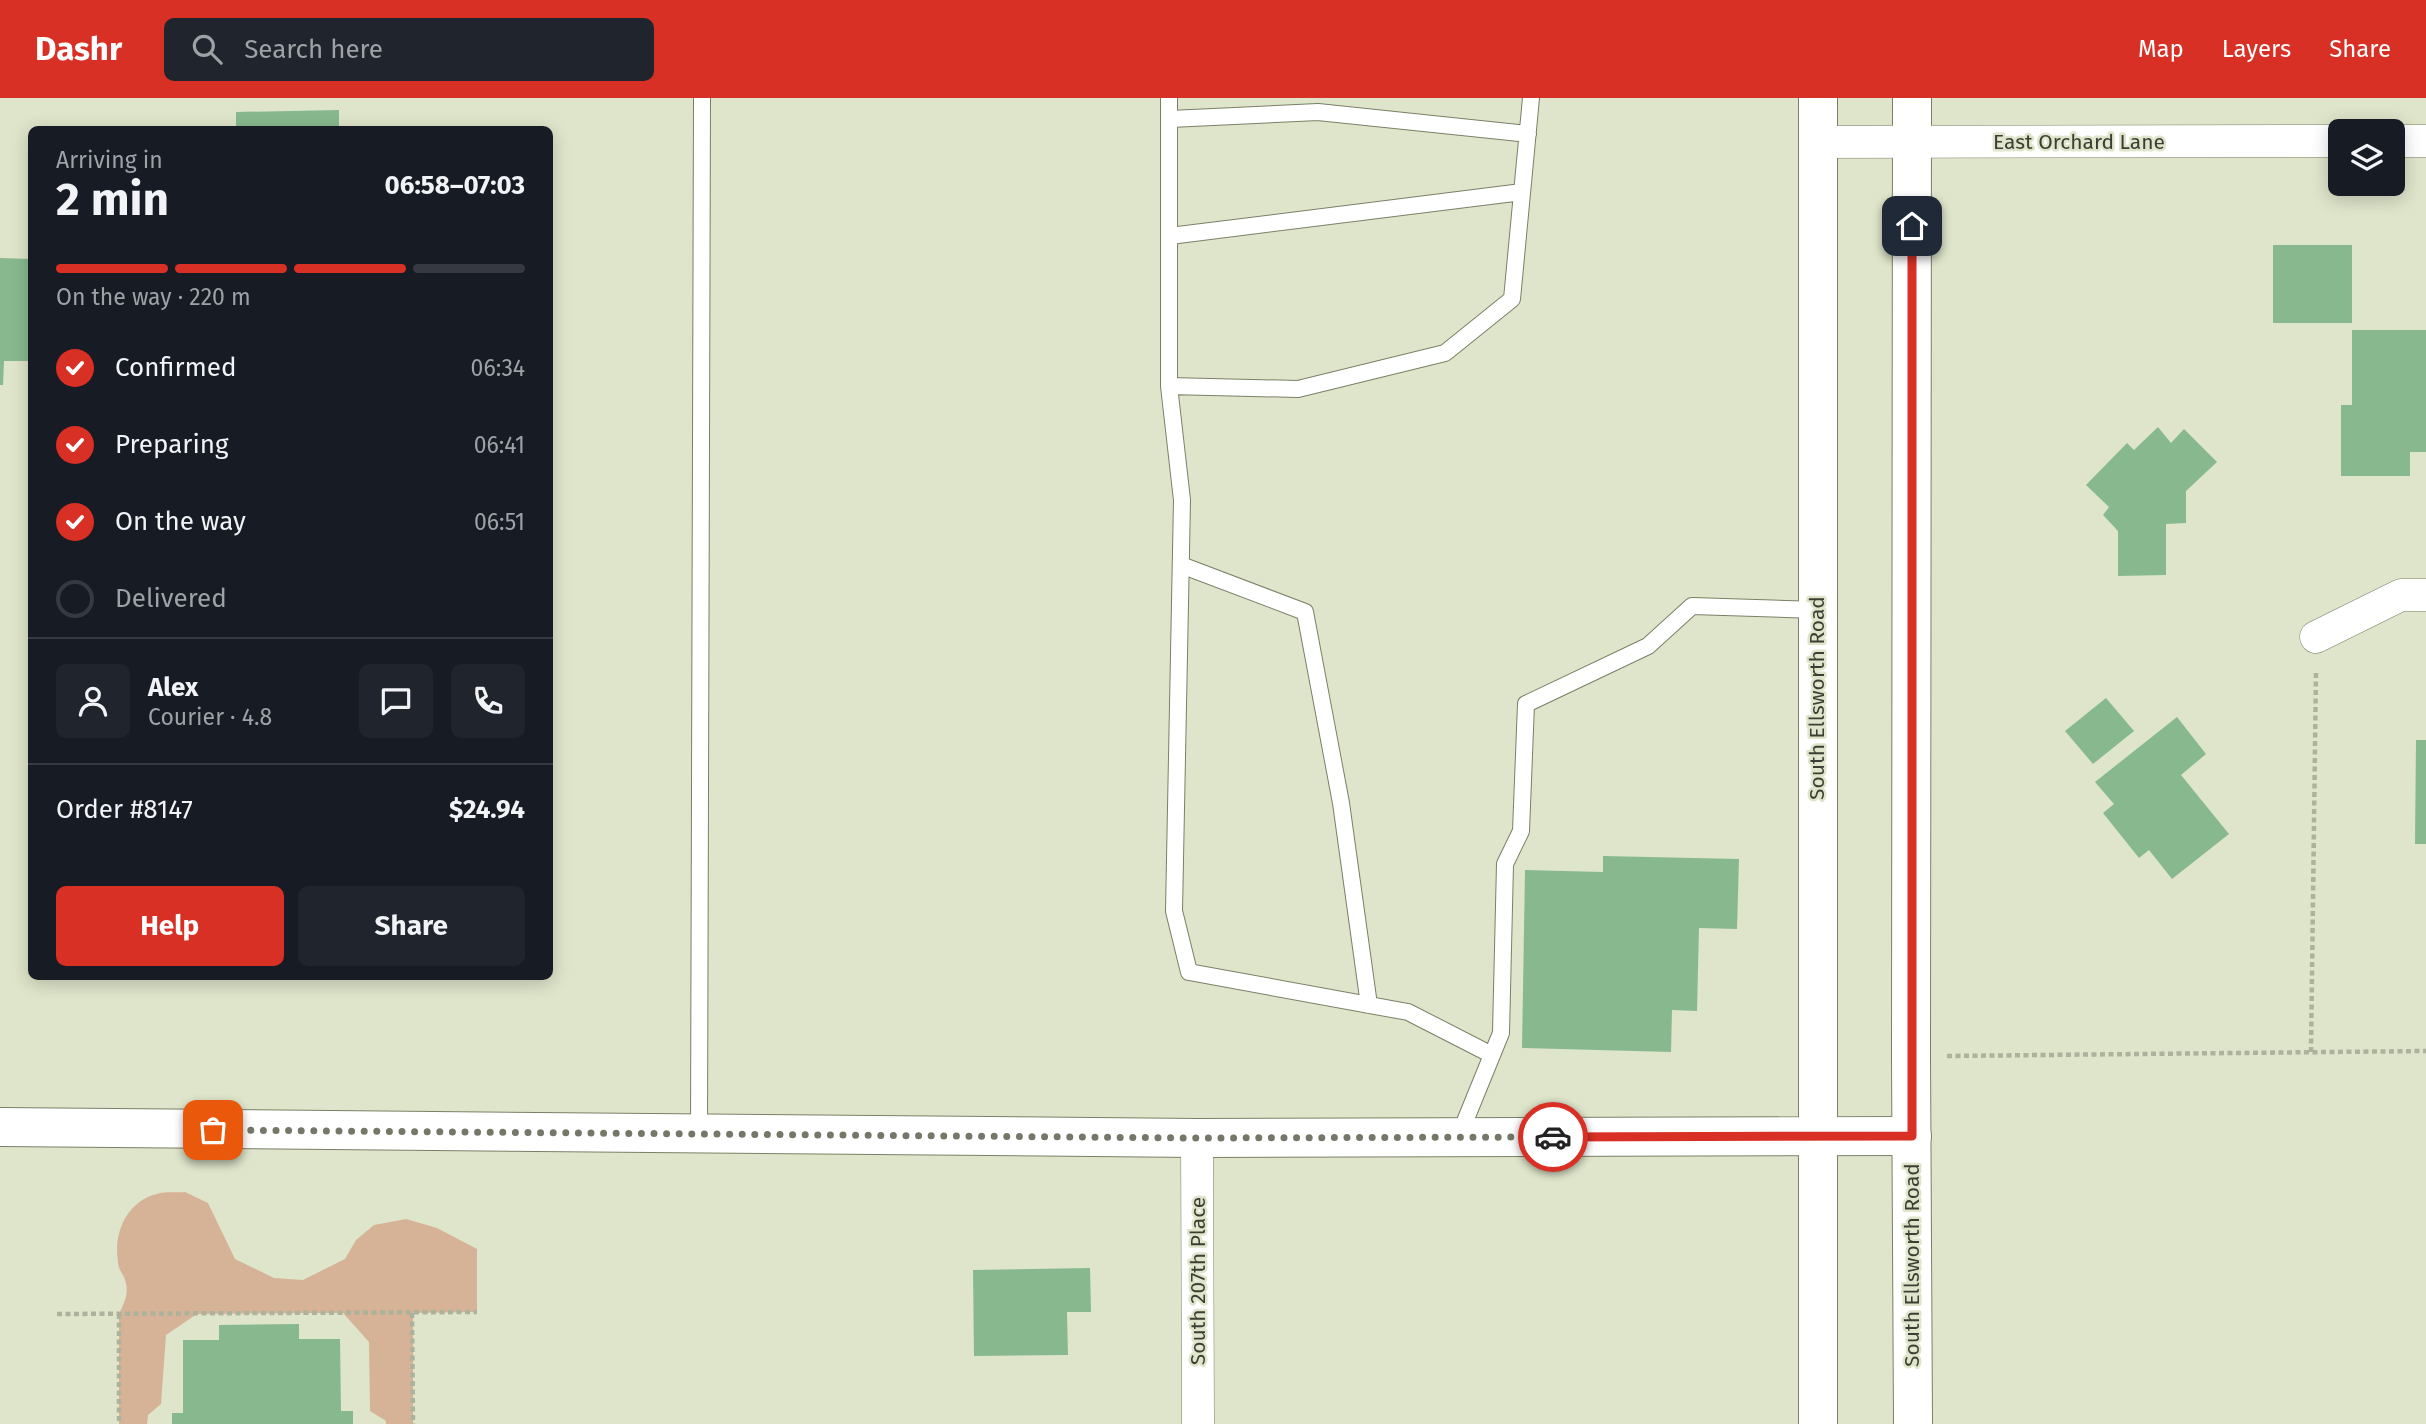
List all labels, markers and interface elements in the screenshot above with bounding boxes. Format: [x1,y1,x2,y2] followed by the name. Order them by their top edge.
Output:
[164,18,654,81] search box
[35,29,122,69] text: Dashr
[188,30,226,68] icon: search
[244,34,383,65] text: Search here
[2138,35,2184,63] text: Map
[2222,35,2291,63] text: Layers
[2329,35,2391,63] text: Share
[2328,119,2405,196] map controls
[2328,119,2405,196] button: layers
[1993,129,2165,155] street label: East Orchard Lane
[56,146,163,174] text: Arriving in
[385,170,525,201] text: 06:58–07:03
[56,172,169,227] text: 2 min
[1882,196,1942,256] pin
[1893,207,1931,245] icon: home
[56,283,251,311] text: On the way · 220 m
[56,349,94,387] icon: check
[115,352,236,383] text: Confirmed
[471,354,525,382] text: 06:34
[56,426,94,464] icon: check
[115,429,228,460] text: Preparing
[474,431,525,459] text: 06:41
[56,503,94,541] icon: check
[115,506,246,537] text: On the way
[474,508,525,536] text: 06:51
[115,583,227,614] text: Delivered
[1804,596,1830,800] street label: South Ellsworth Road
[56,664,130,738] button: person
[359,664,433,738] button: chat
[451,664,525,738] button: phone
[148,672,198,703] text: Alex
[148,703,272,731] text: Courier · 4.8
[56,794,193,825] text: Order #8147
[449,794,525,825] text: $24.94
[56,886,284,966] button: Help
[298,886,525,966] button: Share
[183,1100,243,1160] pin
[1518,1102,1588,1172] courier
[194,1111,232,1149] icon: bag
[1534,1118,1572,1156] icon: car
[1899,1163,1925,1367] street label: South Ellsworth Road
[1185,1197,1211,1365] street label: South 207th Place

